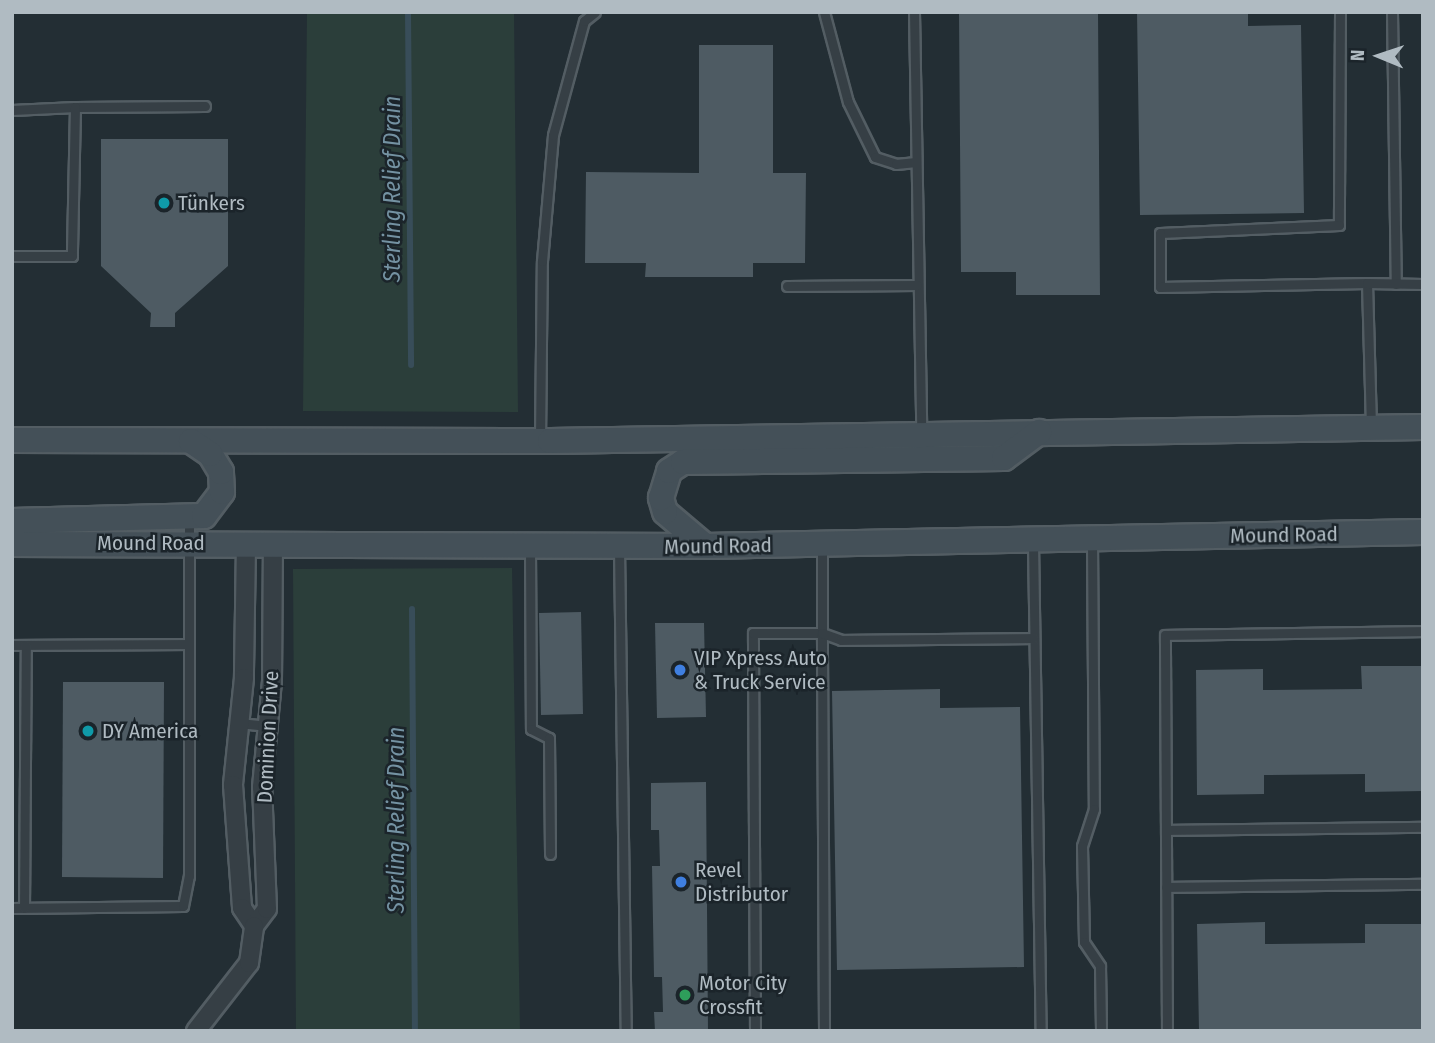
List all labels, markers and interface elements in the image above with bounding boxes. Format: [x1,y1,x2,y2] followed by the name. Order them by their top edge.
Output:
[1344,21,1414,91] north arrow
[1346,49,1369,61] text: N
[378,96,406,282] water label: Sterling Relief Drain
[178,190,245,216] place label: Tünkers
[156,195,172,211] marker: Tünkers
[1230,521,1338,549] street label: Mound Road
[97,530,205,556] street label: Mound Road
[664,532,772,560] street label: Mound Road
[694,645,827,695] place label: VIP Xpress Auto & Truck Service
[672,662,688,678] marker: VIP Xpress Auto & Truck Service
[252,670,284,804] street label: Dominion Drive
[102,718,198,744] place label: DY America
[80,723,96,739] marker: DY America
[382,727,410,913] water label: Sterling Relief Drain
[695,857,788,907] place label: Revel Distributor
[673,874,689,890] marker: Revel Distributor
[699,970,787,1020] place label: Motor City Crossfit
[677,987,693,1003] marker: Motor City Crossfit

